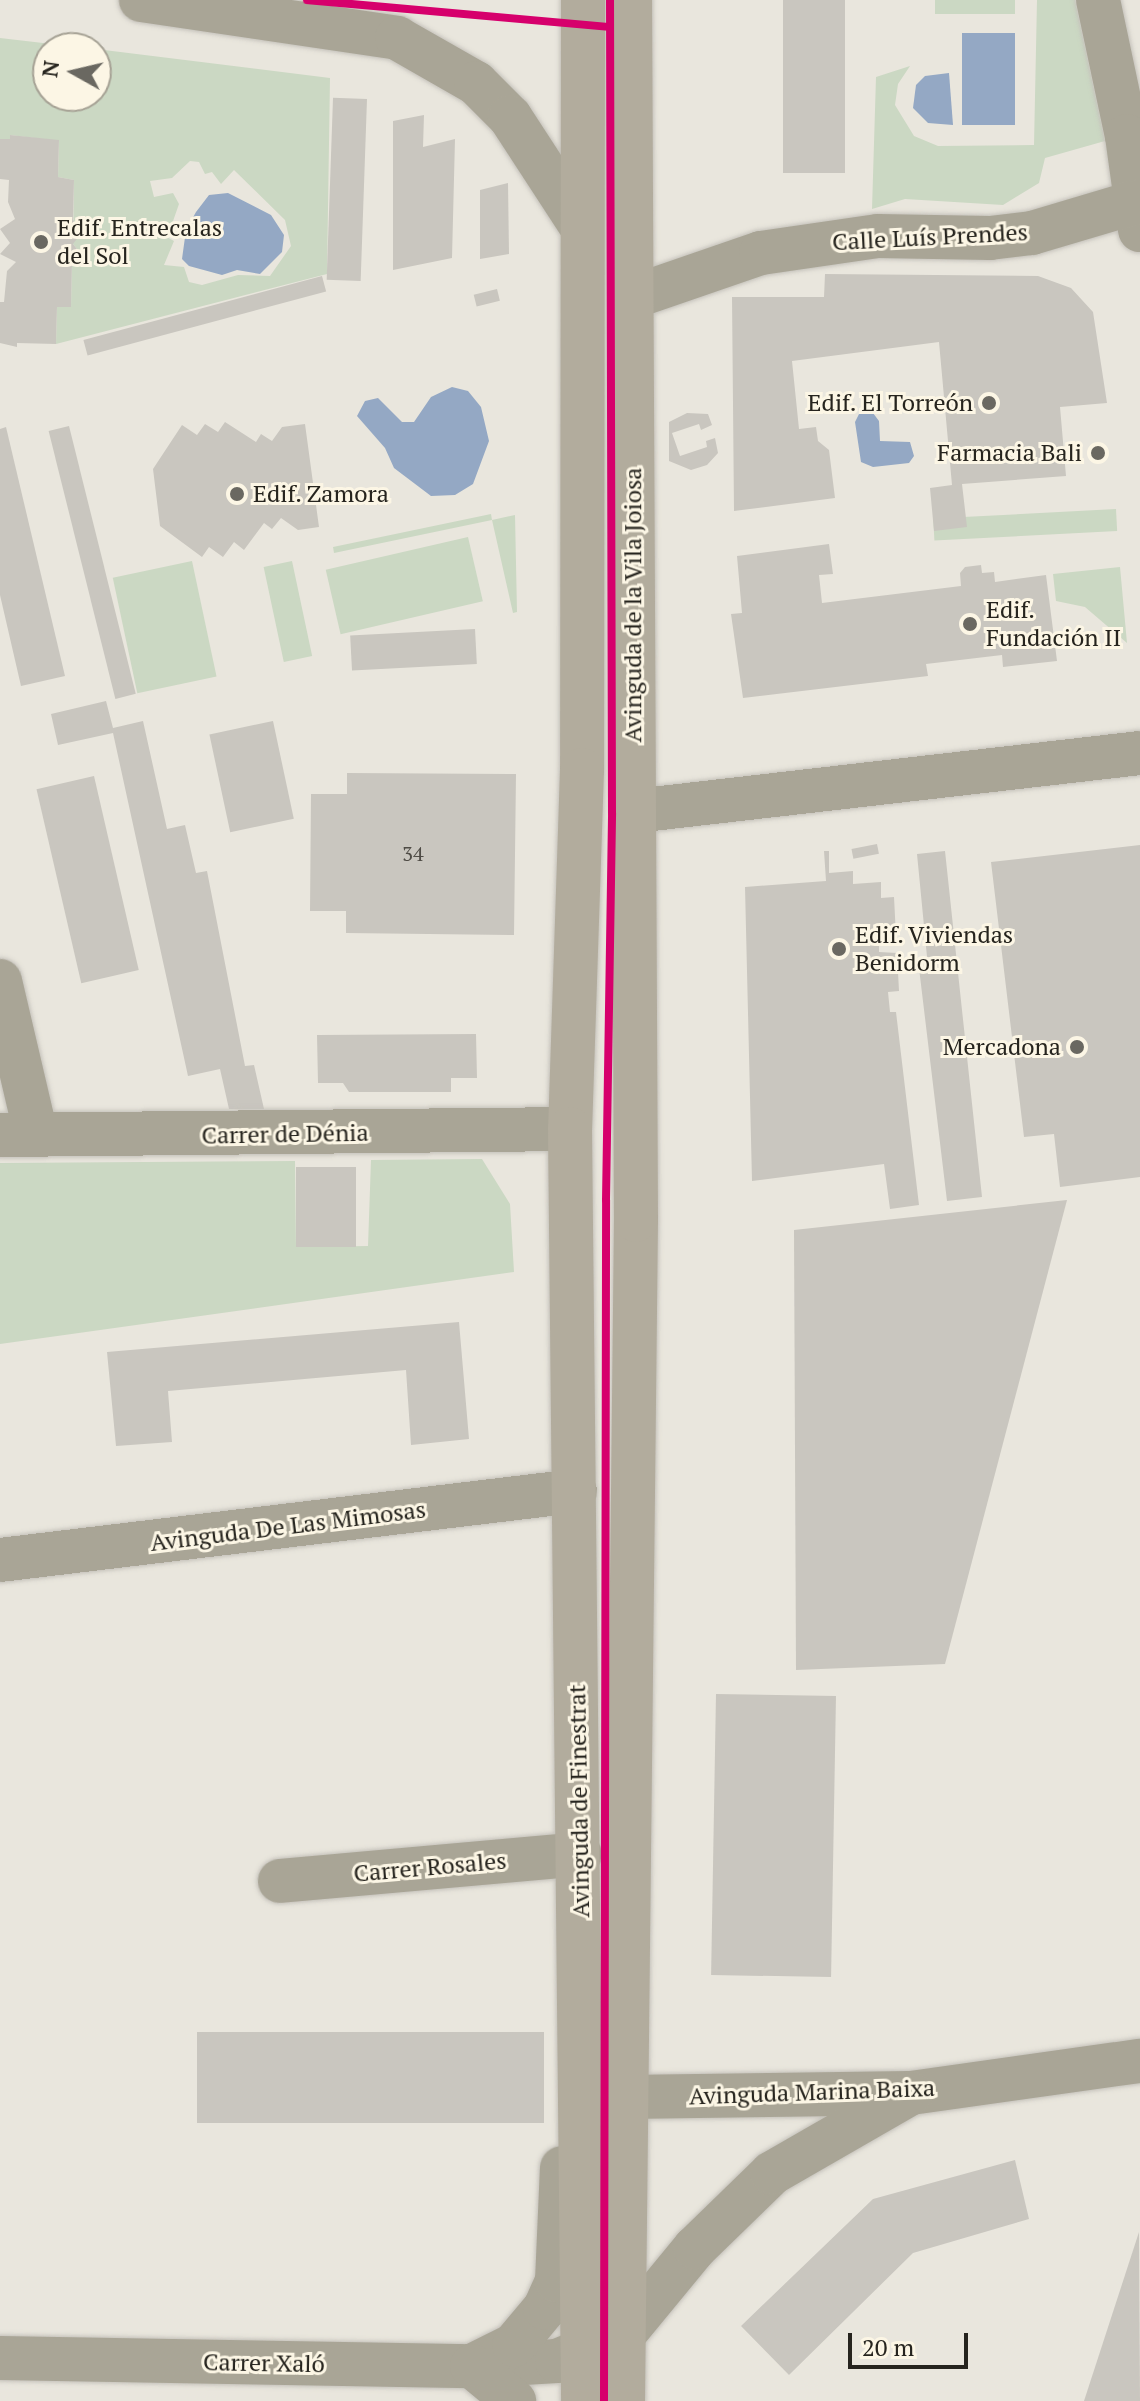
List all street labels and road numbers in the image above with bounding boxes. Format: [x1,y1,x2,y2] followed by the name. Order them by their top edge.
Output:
[831,217,1029,257] street label: Calle Luís Prendes
[619,467,647,743] street label: Avinguda de la Vila Joiosa
[201,1118,369,1150] street label: Carrer de Dénia
[149,1495,427,1557] street label: Avinguda De Las Mimosas
[563,1684,595,1918] street label: Avinguda de Finestrat
[352,1846,508,1888] street label: Carrer Rosales
[688,2073,936,2111] street label: Avinguda Marina Baixa
[203,2348,325,2378] street label: Carrer Xaló

